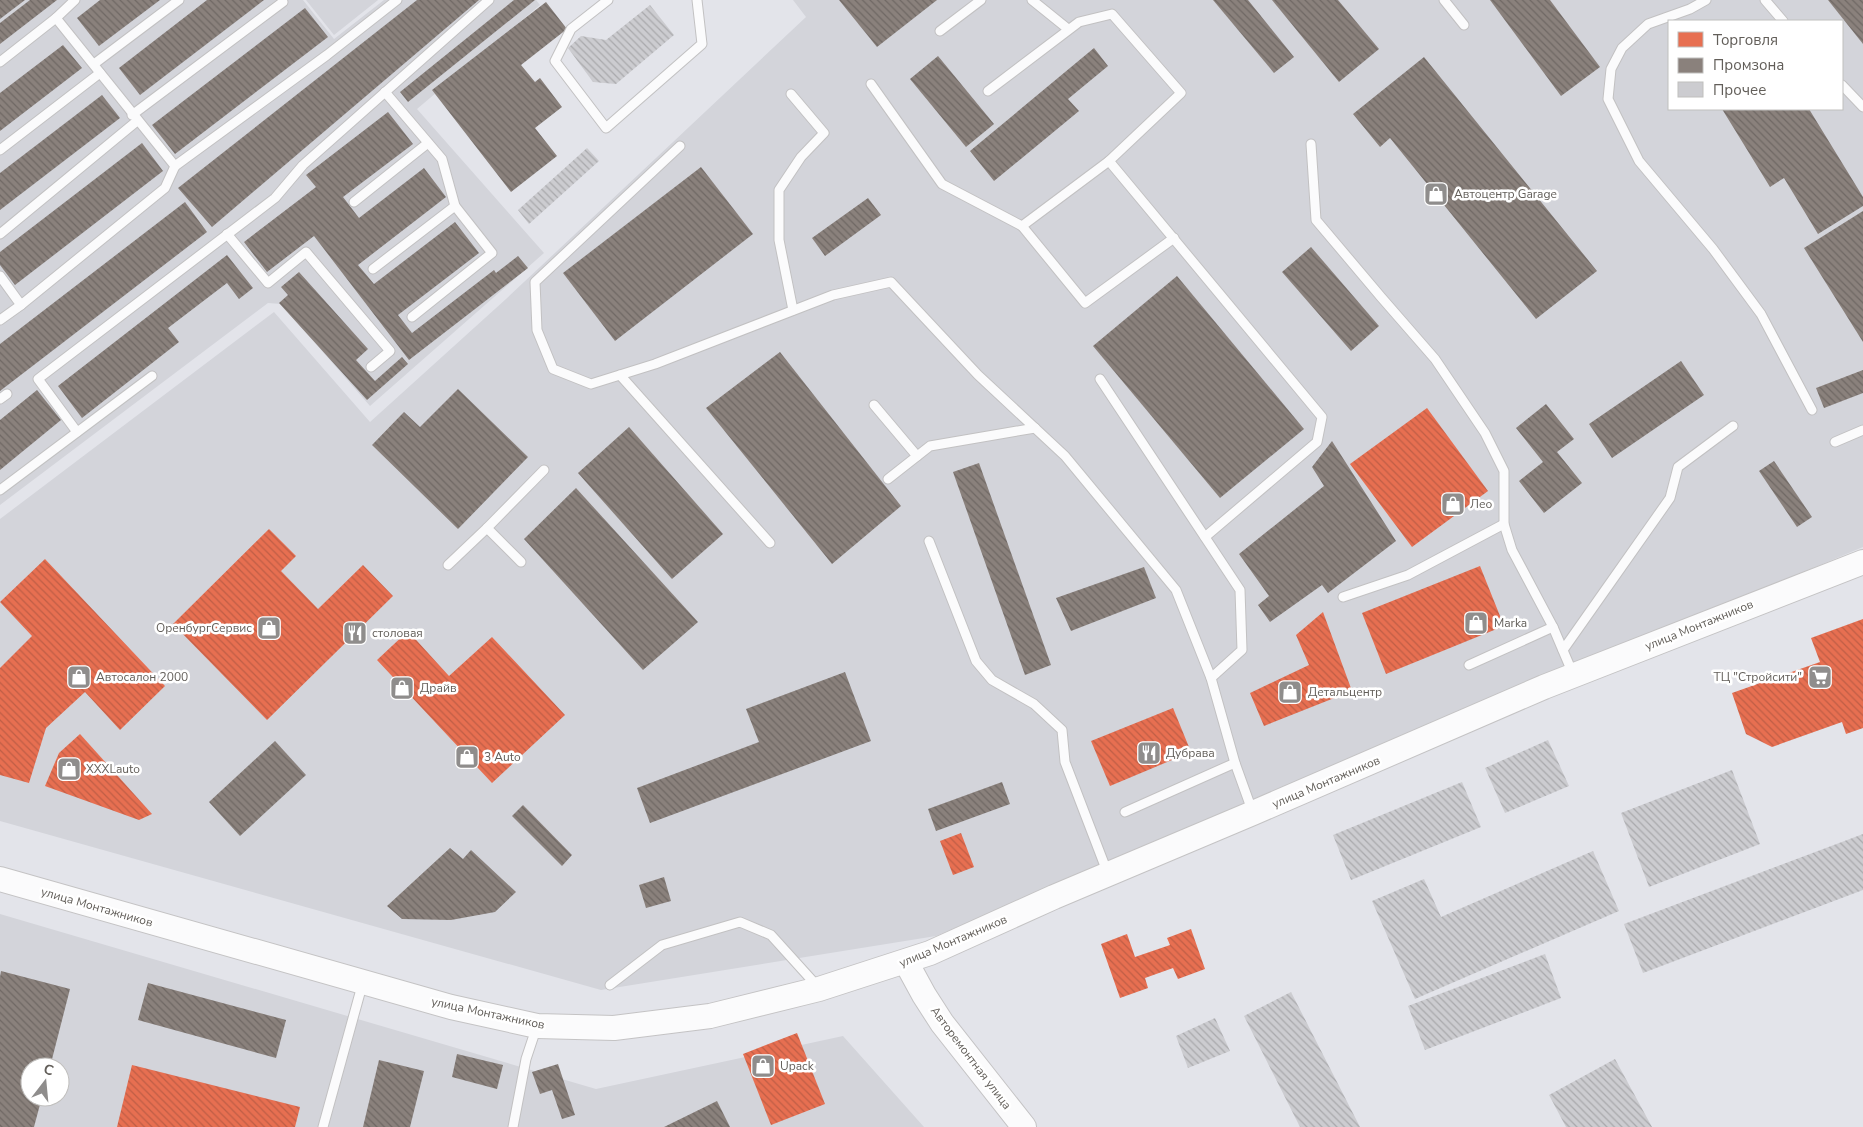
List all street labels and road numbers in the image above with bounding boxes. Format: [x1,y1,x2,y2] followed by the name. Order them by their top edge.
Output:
[1642,596,1756,654] street label: улица Монтажников
[1270,752,1383,812] street label: улица Монтажников
[39,883,155,931] street label: улица Монтажников
[897,911,1010,971] street label: улица Монтажников
[430,993,547,1033] street label: улица Монтажников
[927,1003,1015,1113] street label: Авторемонтная улица

